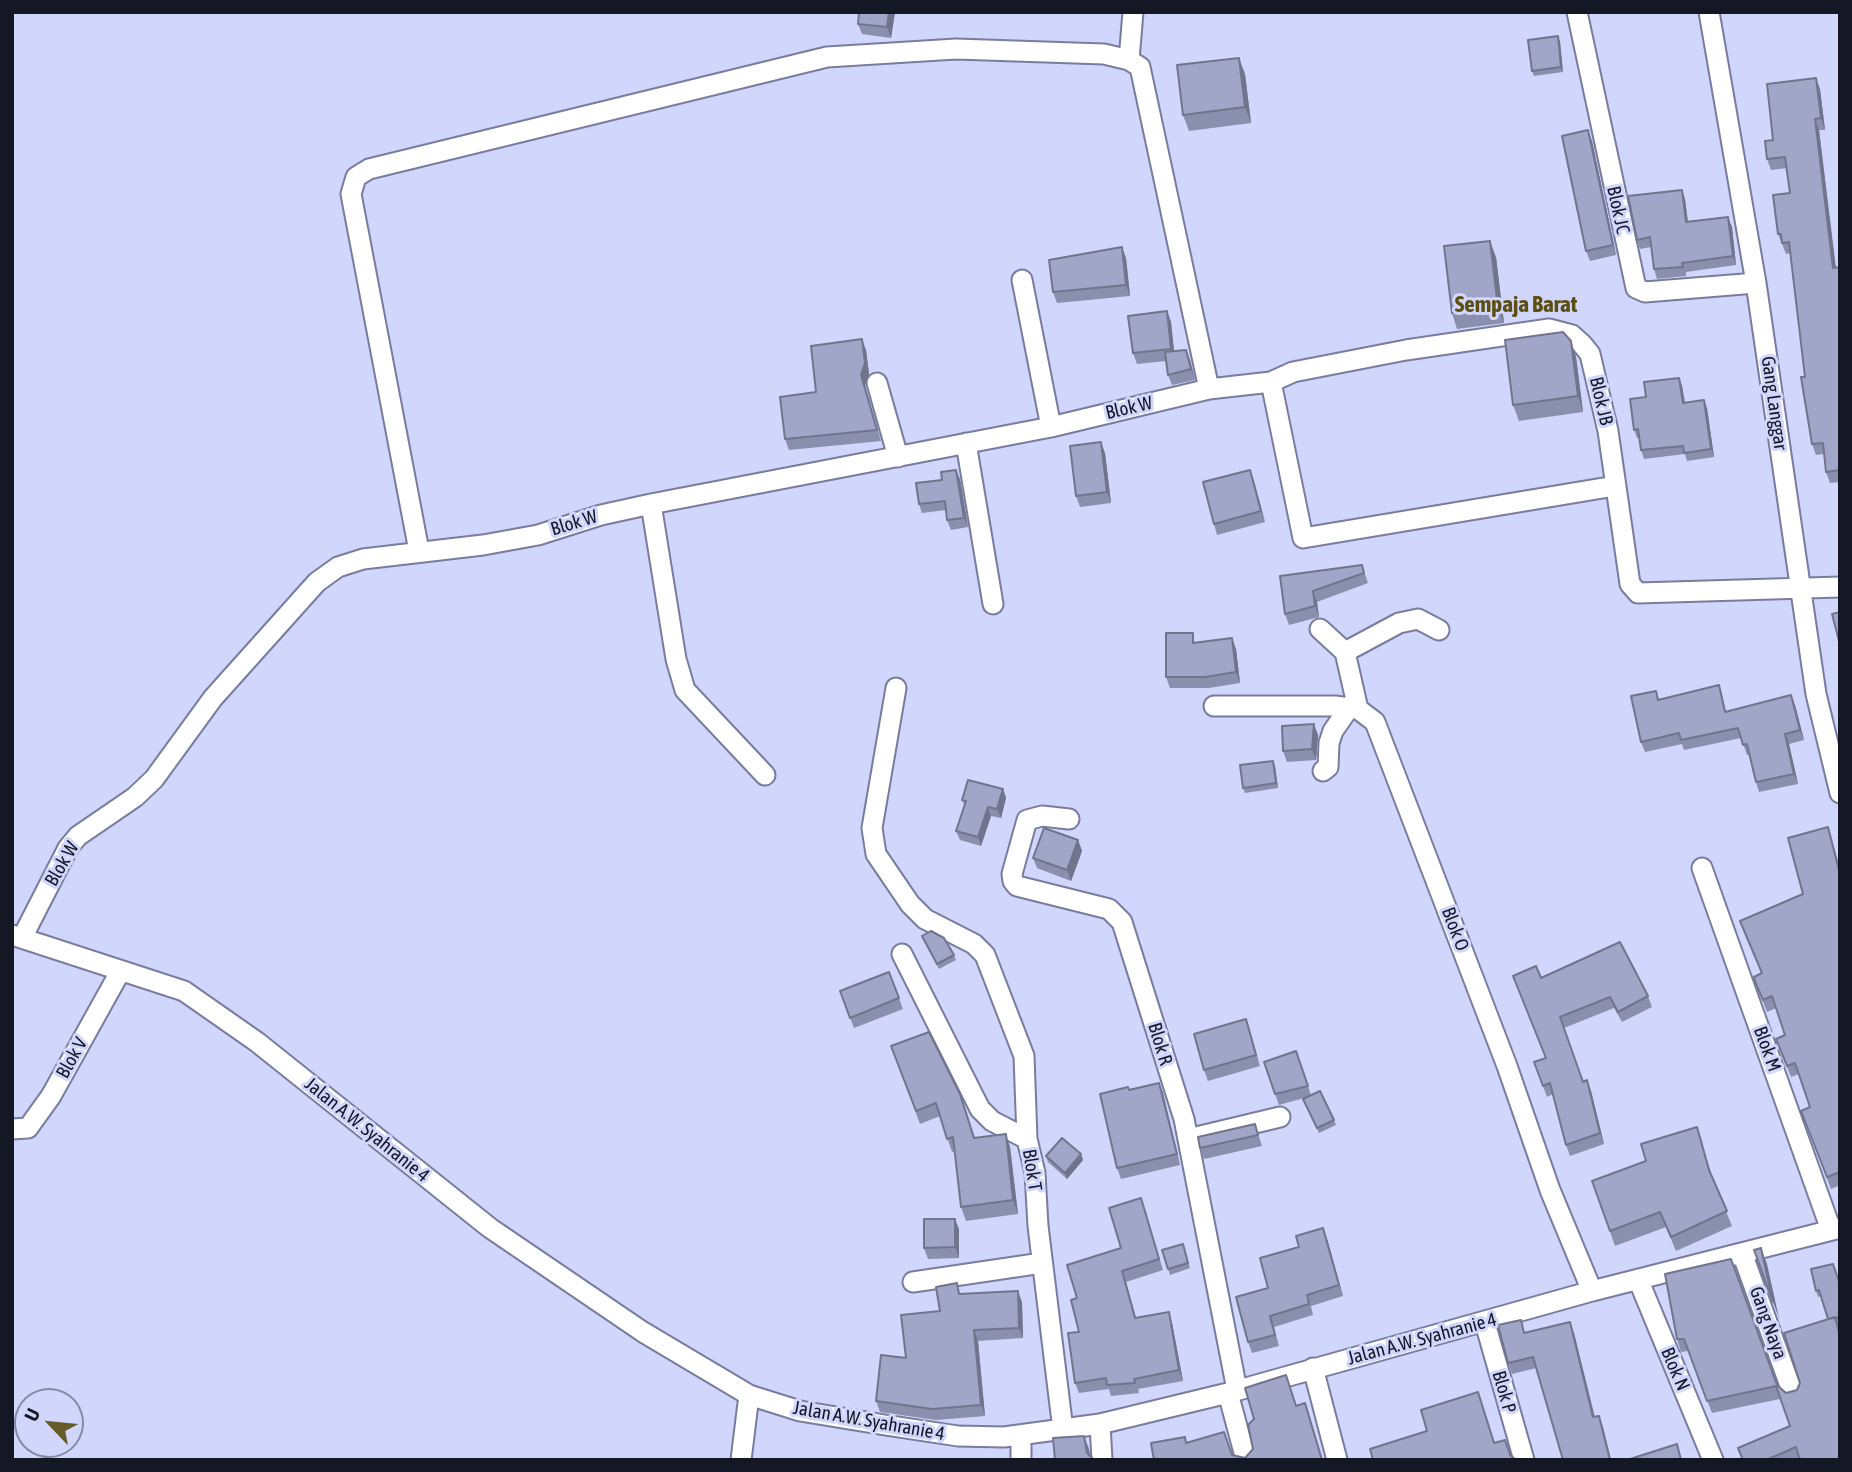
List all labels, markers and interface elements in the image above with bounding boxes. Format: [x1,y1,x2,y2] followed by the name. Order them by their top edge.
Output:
[1602,184,1634,236] street label: Blok JC
[1455,291,1577,319] district label: Sempaja Barat
[1756,355,1792,451] street label: Gang Langgar
[1584,375,1618,427] street label: Blok JB
[1103,392,1155,424] street label: Blok W
[548,505,600,541] street label: Blok W
[40,838,84,890] street label: Blok W
[1436,904,1474,954] street label: Blok O
[1143,1020,1177,1068] street label: Blok R
[1748,1023,1786,1075] street label: Blok M
[52,1034,92,1082] street label: Blok V
[300,1073,434,1187] street label: Jalan A.W. Syahranie 4
[1017,1147,1047,1193] street label: Blok T
[1744,1284,1792,1362] street label: Gang Naya
[1345,1308,1499,1370] street label: Jalan A.W. Syahranie 4
[1656,1344,1694,1394] street label: Blok N
[1487,1368,1521,1416] street label: Blok P
[14,1388,84,1458] north arrow
[791,1396,947,1446] street label: Jalan A.W. Syahranie 4
[20,1405,44,1425] text: U

